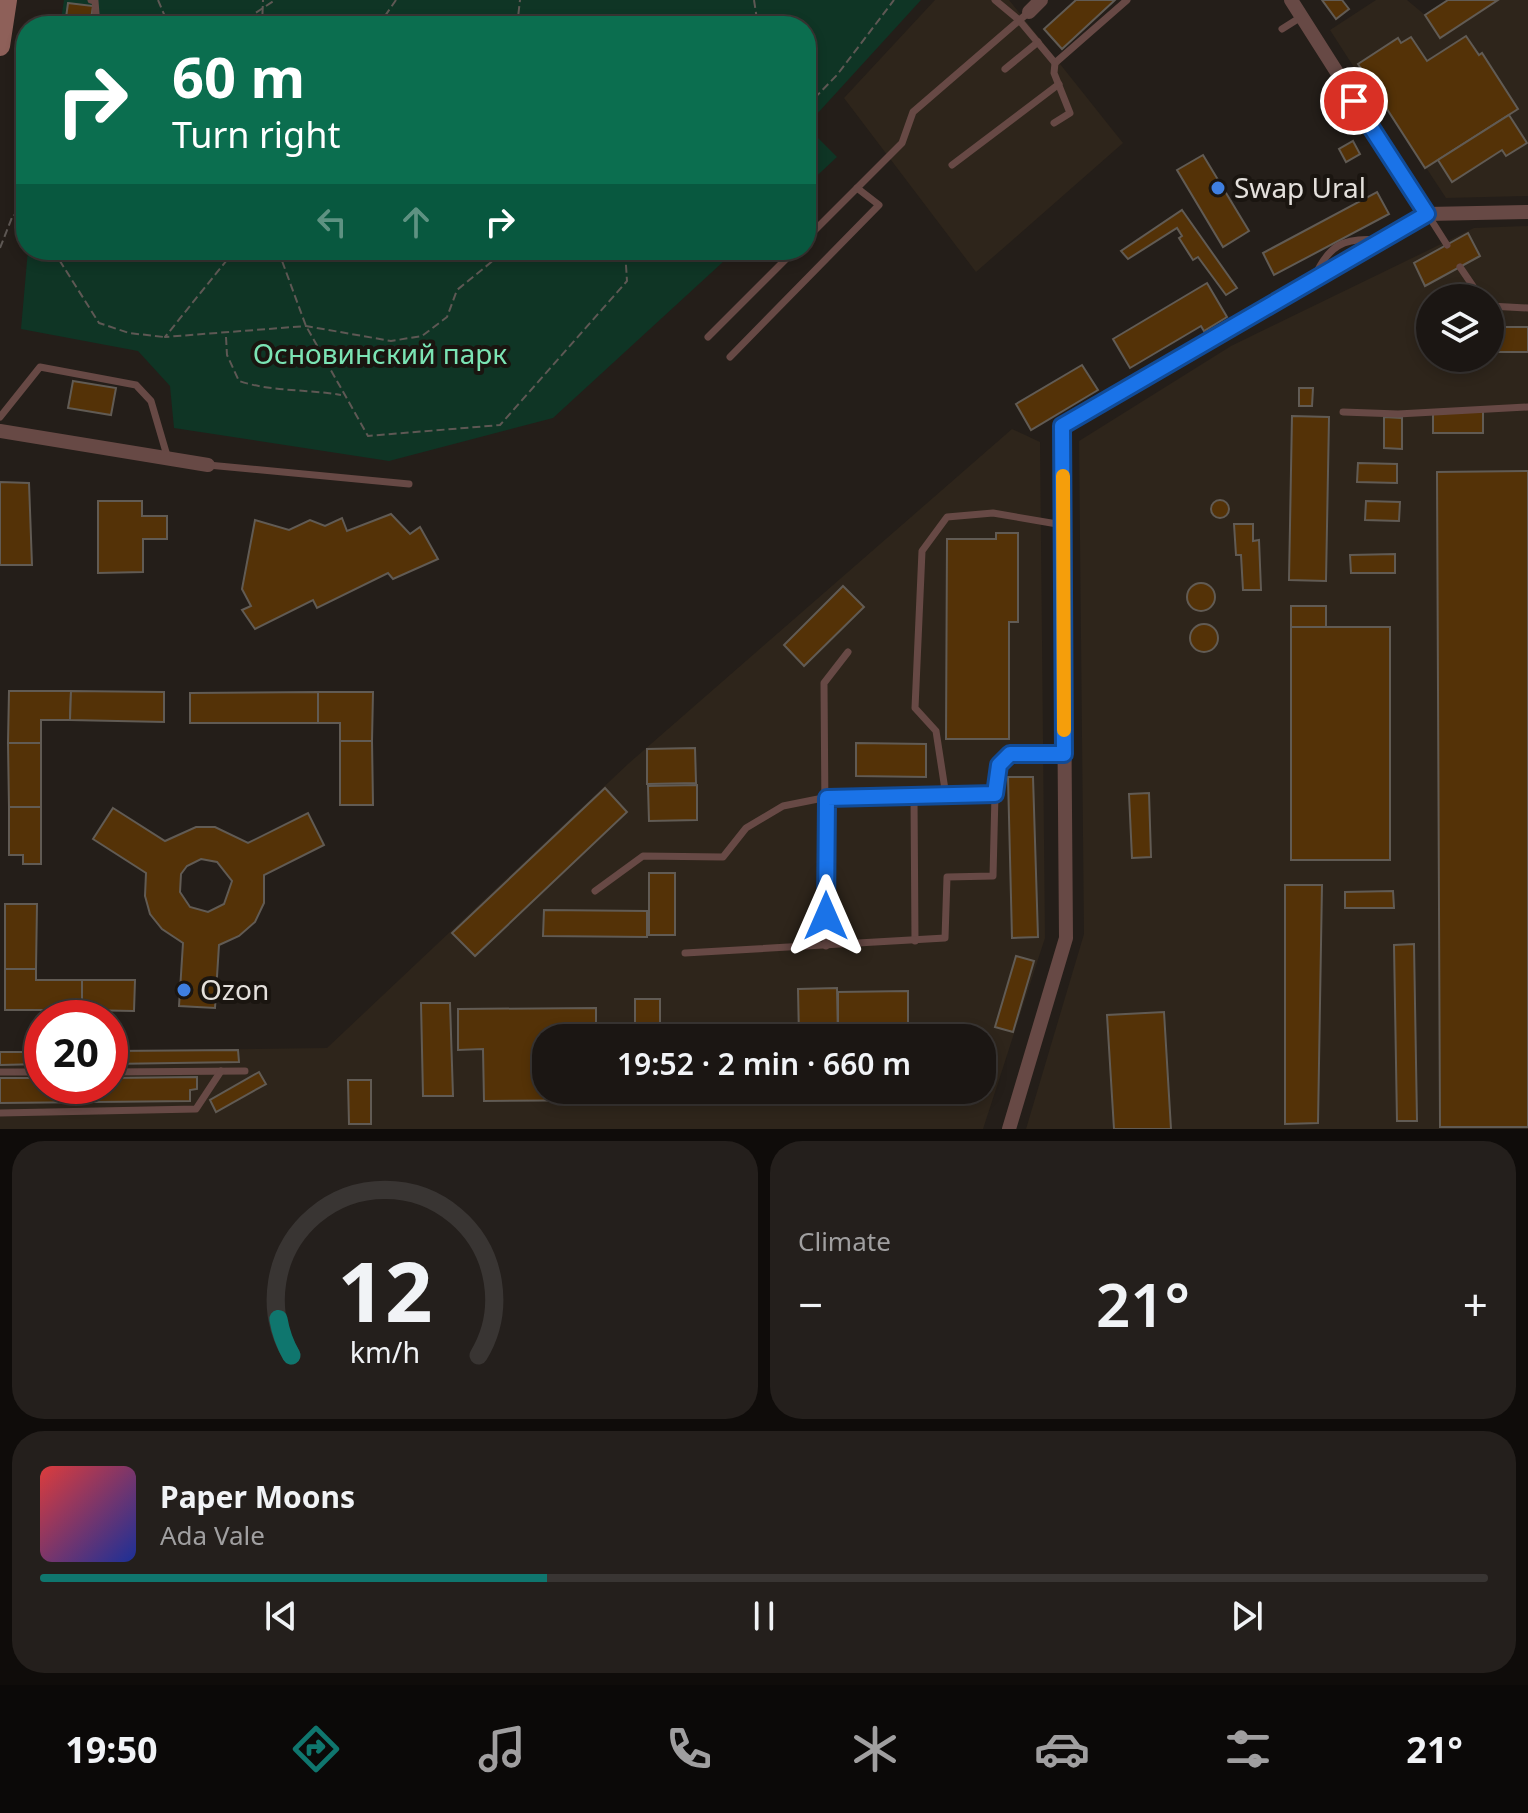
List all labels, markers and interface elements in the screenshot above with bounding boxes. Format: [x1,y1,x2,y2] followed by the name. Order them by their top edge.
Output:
[172,38,305,114] text: 60 m
[40,48,144,152] icon: right
[1320,67,1388,135] pin
[1332,79,1376,123] icon: arrive
[172,110,340,159] text: Turn right
[1234,168,1366,206] place label: Swap Ural
[1209,179,1227,197] marker: Swap Ural
[310,200,354,244] icon: left
[394,200,438,244] icon: ahead
[478,200,522,244] icon: right
[1416,284,1504,372] map controls
[1416,284,1504,372] button: layers
[253,334,507,372] park label: Основинский парк
[784,874,868,958] position arrow
[200,970,269,1008] place label: Ozon
[175,981,193,999] marker: Ozon
[24,1000,128,1104] speed limit sign: 20
[617,1043,911,1084] text: 19:52 · 2 min · 660 m
[798,1223,891,1259] text: Climate
[337,1233,433,1346] text: 12
[1096,1263,1190,1345] text: 21°
[798,1274,823,1334] text: −
[1463,1274,1488,1334] text: +
[350,1332,420,1371] text: km/h
[160,1476,355,1517] text: Paper Moons
[160,1517,265,1553] text: Ada Vale
[259,1594,303,1638] icon: previous
[742,1594,786,1638] icon: pause
[1225,1594,1269,1638] icon: next
[288,1721,344,1777] icon: directions
[474,1721,530,1777] icon: music
[661,1721,717,1777] icon: phone
[847,1721,903,1777] icon: climate
[1034,1721,1090,1777] icon: car
[1220,1721,1276,1777] icon: filters
[65,1725,158,1774] text: 19:50
[1406,1725,1463,1774] text: 21°

